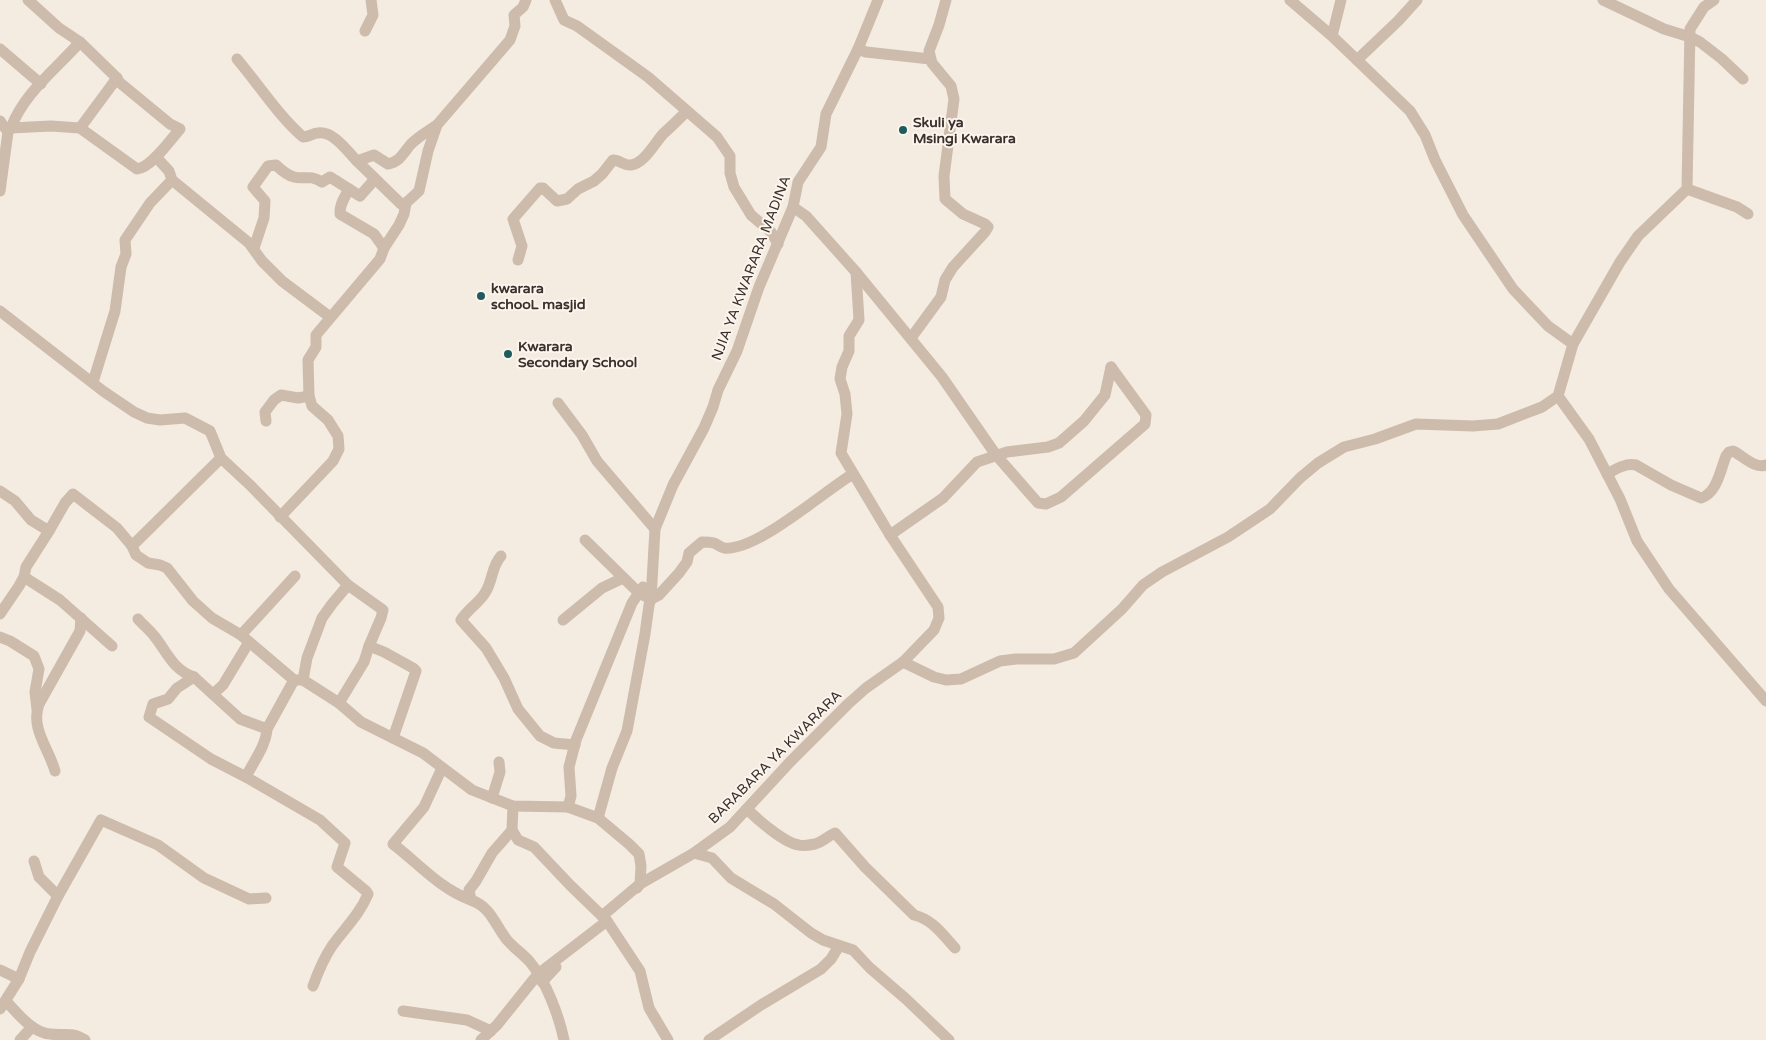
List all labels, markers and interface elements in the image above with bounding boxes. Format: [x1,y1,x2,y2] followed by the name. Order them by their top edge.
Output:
[913,114,1016,147] place label: Skuli ya Msingi Kwarara
[897,124,909,136] marker: Skuli ya Msingi Kwarara
[708,173,794,363] street label: NJIA YA KWARARA MADINA
[491,280,586,313] place label: kwarara schooL masjid
[475,290,487,302] marker: kwarara schooL masjid
[518,338,637,371] place label: Kwarara Secondary School
[502,348,514,360] marker: Kwarara Secondary School
[705,687,845,827] street label: BARABARA YA KWARARA

